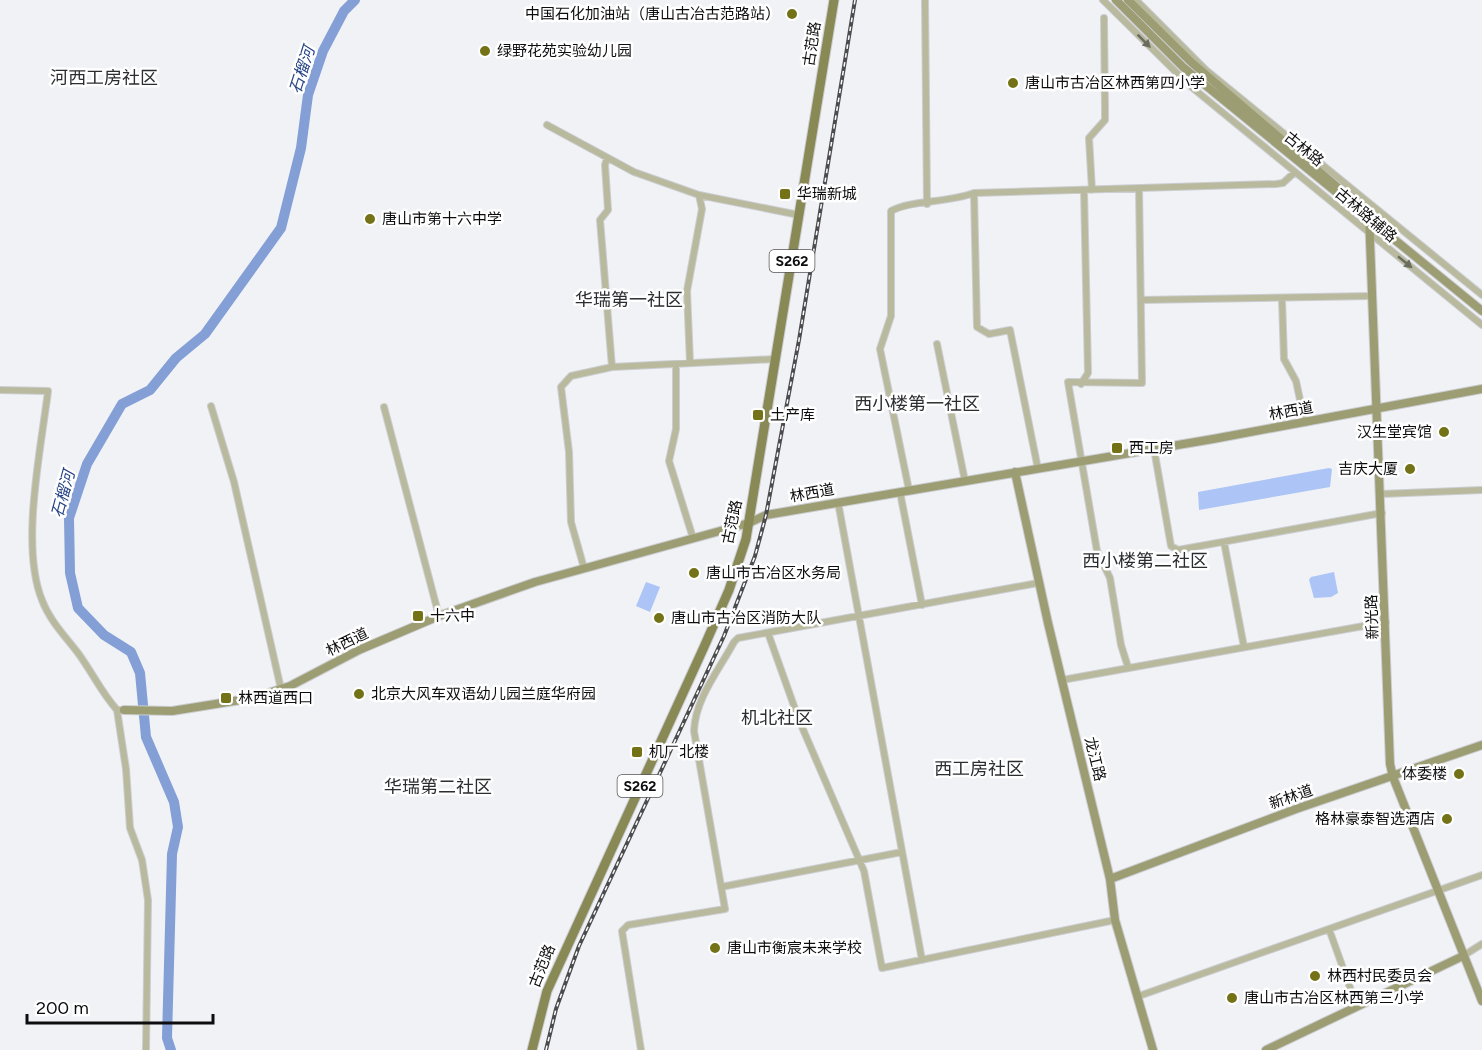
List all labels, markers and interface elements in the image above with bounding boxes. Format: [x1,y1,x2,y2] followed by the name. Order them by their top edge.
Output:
[525,5,780,23] place label: 中国石化加油站（唐山古冶古范路站）
[785,7,799,21] marker: 中国石化加油站（唐山古冶古范路站）
[800,20,824,68] street label: 古范路
[1137,34,1151,49] one-way arrow
[286,41,319,96] water label: 石榴河
[497,42,632,60] place label: 绿野花苑实验幼儿园
[478,44,492,58] marker: 绿野花苑实验幼儿园
[50,67,158,89] district label: 河西工房社区
[1025,74,1205,92] place label: 唐山市古冶区林西第四小学
[1006,76,1020,90] marker: 唐山市古冶区林西第四小学
[1281,128,1327,170] street label: 古林路
[1331,184,1401,246] street label: 古林路辅路
[797,185,857,203] place label: 华瑞新城
[778,187,792,201] marker: 华瑞新城
[382,210,502,228] place label: 唐山市第十六中学
[363,212,377,226] marker: 唐山市第十六中学
[770,250,814,272] road number: S262
[1397,256,1413,269] one-way arrow
[575,289,683,311] district label: 华瑞第一社区
[854,393,980,415] district label: 西小楼第一社区
[1267,398,1315,424] street label: 林西道
[770,406,815,424] place label: 土产库
[751,408,765,422] marker: 土产库
[1357,423,1432,441] place label: 汉生堂宾馆
[1437,425,1451,439] marker: 汉生堂宾馆
[1129,439,1174,457] place label: 西工房
[1110,441,1124,455] marker: 西工房
[1338,460,1398,478] place label: 吉庆大厦
[1403,462,1417,476] marker: 吉庆大厦
[48,465,79,520] water label: 石榴河
[788,480,836,506] street label: 林西道
[719,498,745,546] street label: 古范路
[1082,550,1208,572] district label: 西小楼第二社区
[706,564,841,582] place label: 唐山市古冶区水务局
[687,566,701,580] marker: 唐山市古冶区水务局
[1362,594,1382,640] street label: 新光路
[430,607,475,625] place label: 十六中
[411,609,425,623] marker: 十六中
[671,609,821,627] place label: 唐山市古冶区消防大队
[652,611,666,625] marker: 唐山市古冶区消防大队
[323,624,371,660] street label: 林西道
[371,685,596,703] place label: 北京大风车双语幼儿园兰庭华府园
[352,687,366,701] marker: 北京大风车双语幼儿园兰庭华府园
[238,689,313,707] place label: 林西道西口
[219,691,233,705] marker: 林西道西口
[741,707,813,729] district label: 机北社区
[1081,735,1109,783] street label: 龙江路
[649,743,709,761] place label: 机厂北楼
[630,745,644,759] marker: 机厂北楼
[934,758,1024,780] district label: 西工房社区
[1402,765,1447,783] place label: 体委楼
[1452,767,1466,781] marker: 体委楼
[618,775,662,797] road number: S262
[384,776,492,798] district label: 华瑞第二社区
[1267,781,1315,813] street label: 新林道
[1315,810,1435,828] place label: 格林豪泰智选酒店
[1440,812,1454,826] marker: 格林豪泰智选酒店
[727,939,862,957] place label: 唐山市衡宸未来学校
[708,941,722,955] marker: 唐山市衡宸未来学校
[525,942,559,990] street label: 古范路
[1327,967,1432,985] place label: 林西村民委员会
[1308,969,1322,983] marker: 林西村民委员会
[27,987,213,1025] scale bar
[1244,989,1424,1007] place label: 唐山市古冶区林西第三小学
[1225,991,1239,1005] marker: 唐山市古冶区林西第三小学
[36,997,89,1019] text: 200 m

